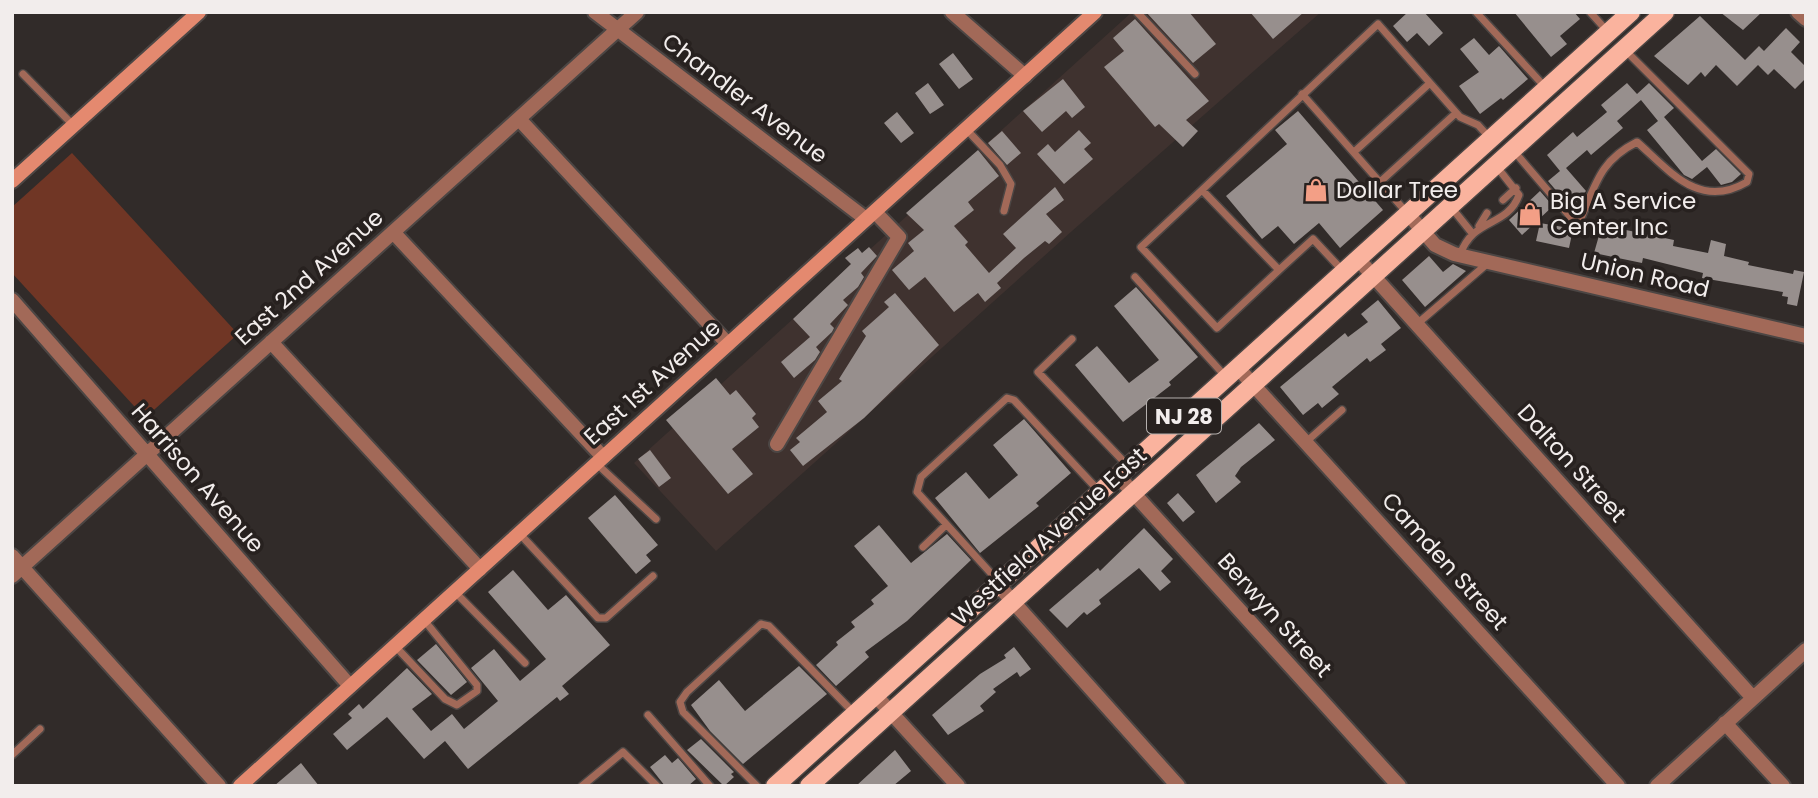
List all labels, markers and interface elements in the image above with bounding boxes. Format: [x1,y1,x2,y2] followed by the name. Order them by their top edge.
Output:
[656,25,834,171] street label: Chandler Avenue
[1336,174,1458,206] place label: Dollar Tree
[1302,176,1330,204] shop icon: Dollar Tree
[1550,185,1696,243] place label: Big A Service Center Inc
[1516,200,1544,228] shop icon: Big A Service Center Inc
[228,202,390,352] street label: East 2nd Avenue
[1577,245,1713,305] street label: Union Road
[577,312,727,452] street label: East 1st Avenue
[124,396,272,560] street label: Harrison Avenue
[1510,397,1634,529] street label: Dalton Street
[1147,398,1221,434] road number: NJ 28
[945,440,1153,632] street label: Westfield Avenue East
[1375,485,1515,637] street label: Camden Street
[1211,546,1339,684] street label: Berwyn Street

